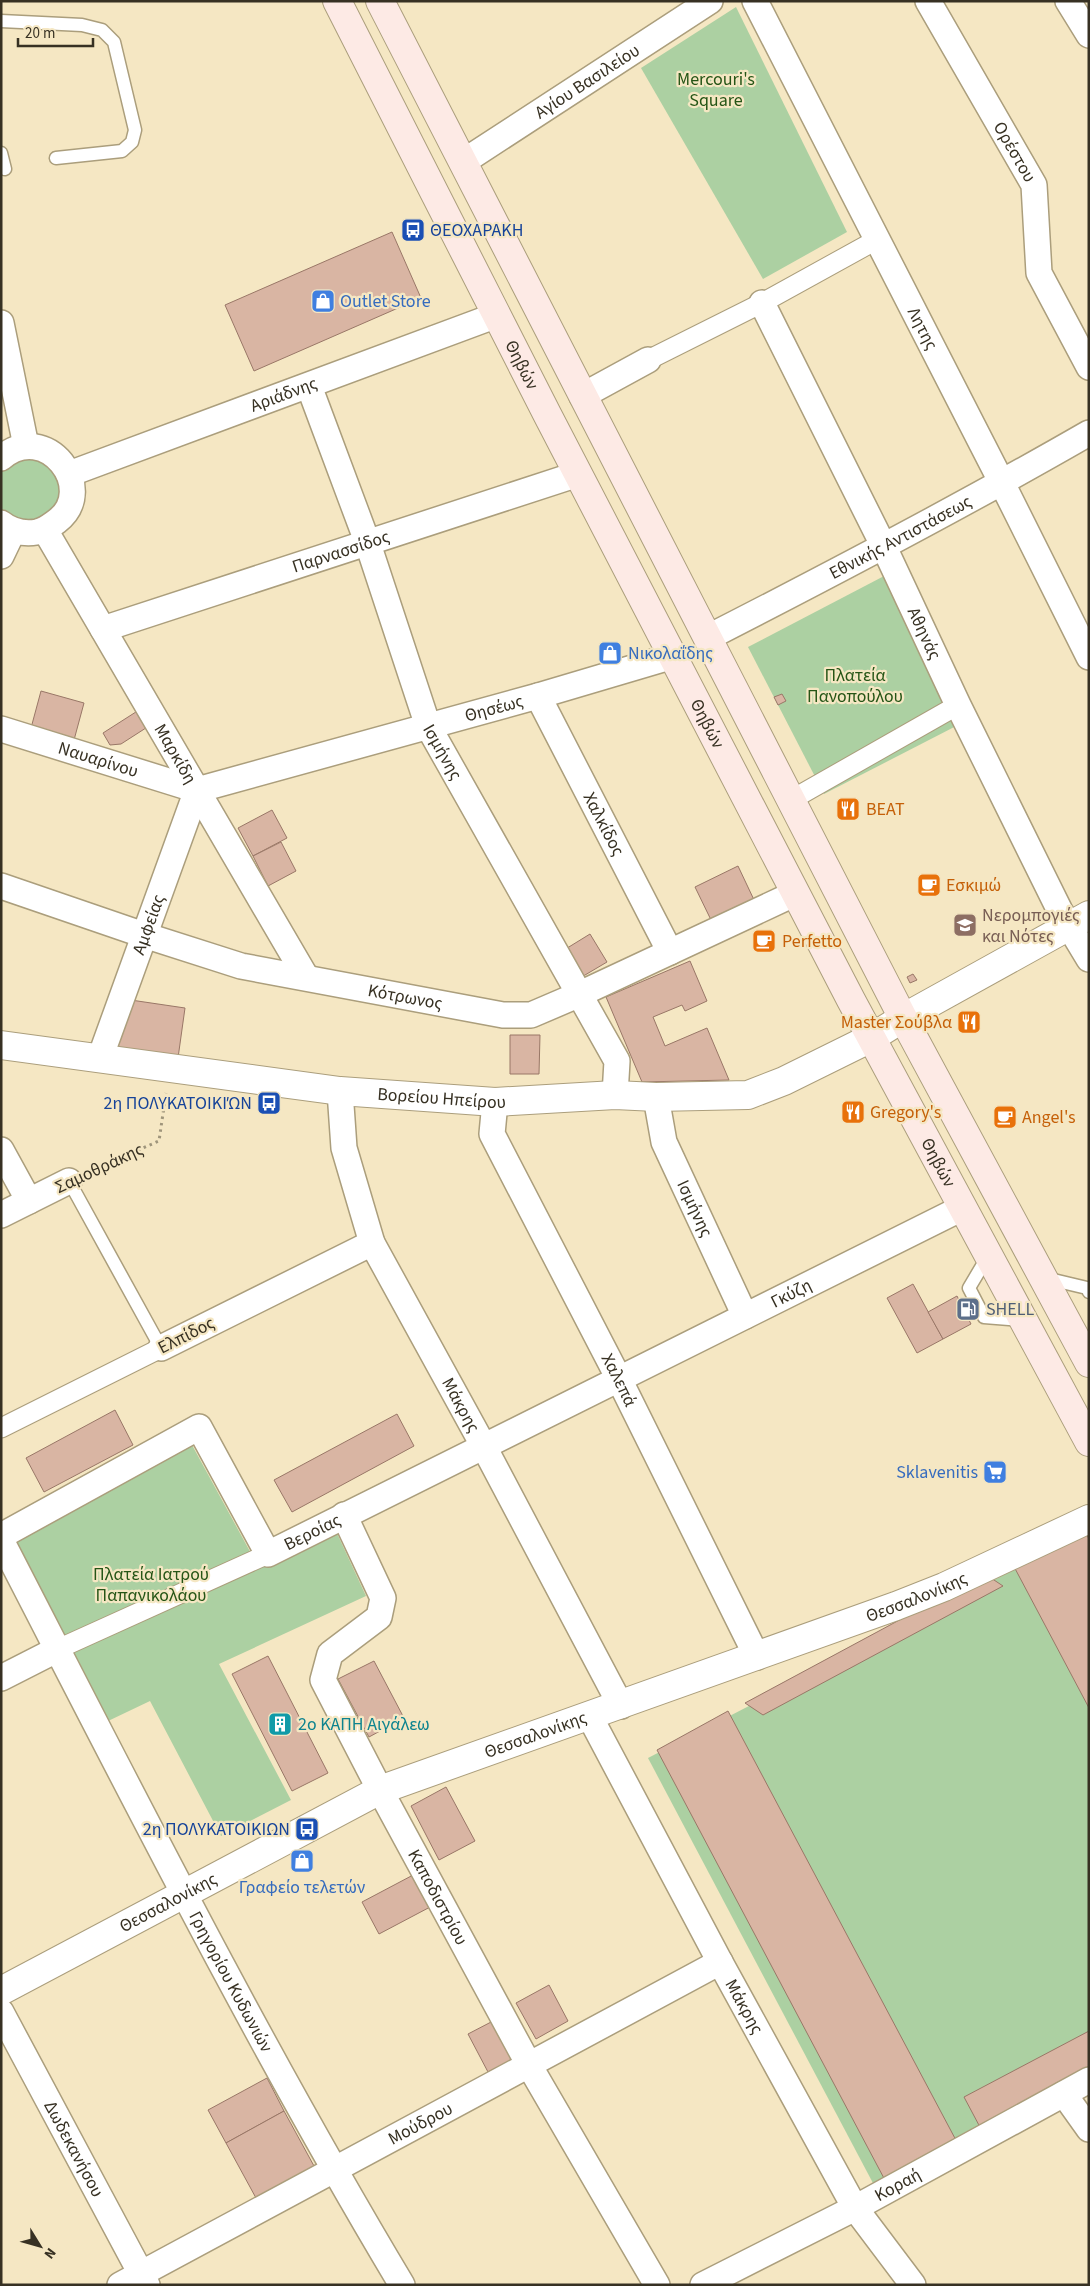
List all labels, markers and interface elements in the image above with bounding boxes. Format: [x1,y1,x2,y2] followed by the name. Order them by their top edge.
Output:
[18,15,92,47] scale bar
[25,23,55,44] text: 20 m
[530,38,645,125] street label: Αγίου Βασιλείου
[677,67,755,113] park label: Mercouri's Square
[987,117,1042,187] street label: Ορέστου
[400,217,426,243] bus stop icon: ΘΕΟΧΑΡΑΚΗ
[430,218,523,243] place label: ΘΕΟΧΑΡΑΚΗ
[310,288,336,314] shop icon: Outlet Store
[340,289,431,314] place label: Outlet Store
[901,303,944,355] street label: Λητης
[498,336,545,394] street label: Θηβών
[247,371,321,419] street label: Αριάδνης
[825,489,976,586] street label: Εθνικής Αντιστάσεως
[289,524,393,579] street label: Παρνασσίδος
[901,603,947,664] street label: Αθηνάς
[597,640,623,666] shop icon: Νικολαΐδης
[628,641,713,666] place label: Νικολαΐδης
[807,663,903,709] park label: Πλατεία Πανοπούλου
[462,689,526,729] street label: Θησέως
[684,695,731,753] street label: Θηβών
[148,719,203,789] street label: Μαρκίδη
[416,720,468,785] street label: Ισμήνης
[55,736,141,784] street label: Ναυαρίνου
[577,788,630,861] street label: Χαλκίδος
[835,796,861,822] restaurant icon: ΒΕΑΤ
[866,797,905,822] place label: ΒΕΑΤ
[916,872,942,898] cafe icon: Εσκιμώ
[946,873,1001,898] place label: Εσκιμώ
[126,891,171,958] street label: Αμφείας
[982,903,1080,949] place label: Νερομπογιές και Νότες
[952,912,978,938] school or university icon: Νερομπογιές και Νότες
[751,928,777,954] cafe icon: Perfetto
[782,929,842,954] place label: Perfetto
[366,978,445,1016] street label: Κότρωνος
[956,1009,982,1035] restaurant icon: Master Σούβλα
[841,1010,952,1035] place label: Master Σούβλα
[376,1082,507,1115] street label: Βορείου Ηπείρου
[256,1090,282,1116] bus stop icon: 2η ΠΟΛΥΚΑΤΟΙΚΙΏΝ
[104,1091,252,1116] place label: 2η ΠΟΛΥΚΑΤΟΙΚΙΏΝ
[840,1099,866,1125] restaurant icon: Gregory's
[870,1100,941,1125] place label: Gregory's
[992,1104,1018,1130] cafe icon: Angel's
[1022,1105,1076,1130] place label: Angel's
[915,1134,962,1192] street label: Θηβών
[51,1137,148,1200] street label: Σαμοθράκης
[670,1176,719,1242] street label: Ισμήνης
[766,1273,816,1314] street label: Γκύζη
[955,1296,981,1322] fuel station icon: SHELL
[986,1297,1035,1322] place label: SHELL
[154,1310,219,1360] street label: Ελπίδος
[595,1349,643,1411] street label: Χαλεπά
[435,1373,486,1437] street label: Μάκρης
[982,1459,1008,1485] supermarket icon: Sklavenitis
[896,1460,978,1485] place label: Sklavenitis
[280,1508,345,1557] street label: Βεροίας
[93,1562,209,1608] park label: Πλατεία Ιατρού Παπανικολάου
[862,1566,972,1629] street label: Θεσσαλονίκης
[481,1705,590,1765] street label: Θεσσαλονίκης
[267,1711,293,1737] building icon: 2ο ΚΑΠΗ Αιγάλεω
[298,1712,430,1737] place label: 2ο ΚΑΠΗ Αιγάλεω
[294,1816,320,1842] bus stop icon: 2η ΠΟΛΥΚΑΤΟΙΚΙΩΝ
[143,1817,290,1842] place label: 2η ΠΟΛΥΚΑΤΟΙΚΙΩΝ
[401,1845,474,1950] street label: Καποδιστρίου
[289,1848,315,1874] shop icon: Γραφείο τελετών
[115,1867,222,1939] street label: Θεσσαλονίκης
[239,1875,366,1900] place label: Γραφείο τελετών
[182,1907,279,2057] street label: Γρηγορίου Κυδωνιών
[719,1975,769,2039] street label: Μάκρης
[38,2096,110,2202] street label: Δωδεκανήσου
[384,2096,457,2151] street label: Μούδρου
[870,2162,926,2208] street label: Κοραή
[15,2221,65,2271] north arrow
[39,2243,60,2263] text: N

